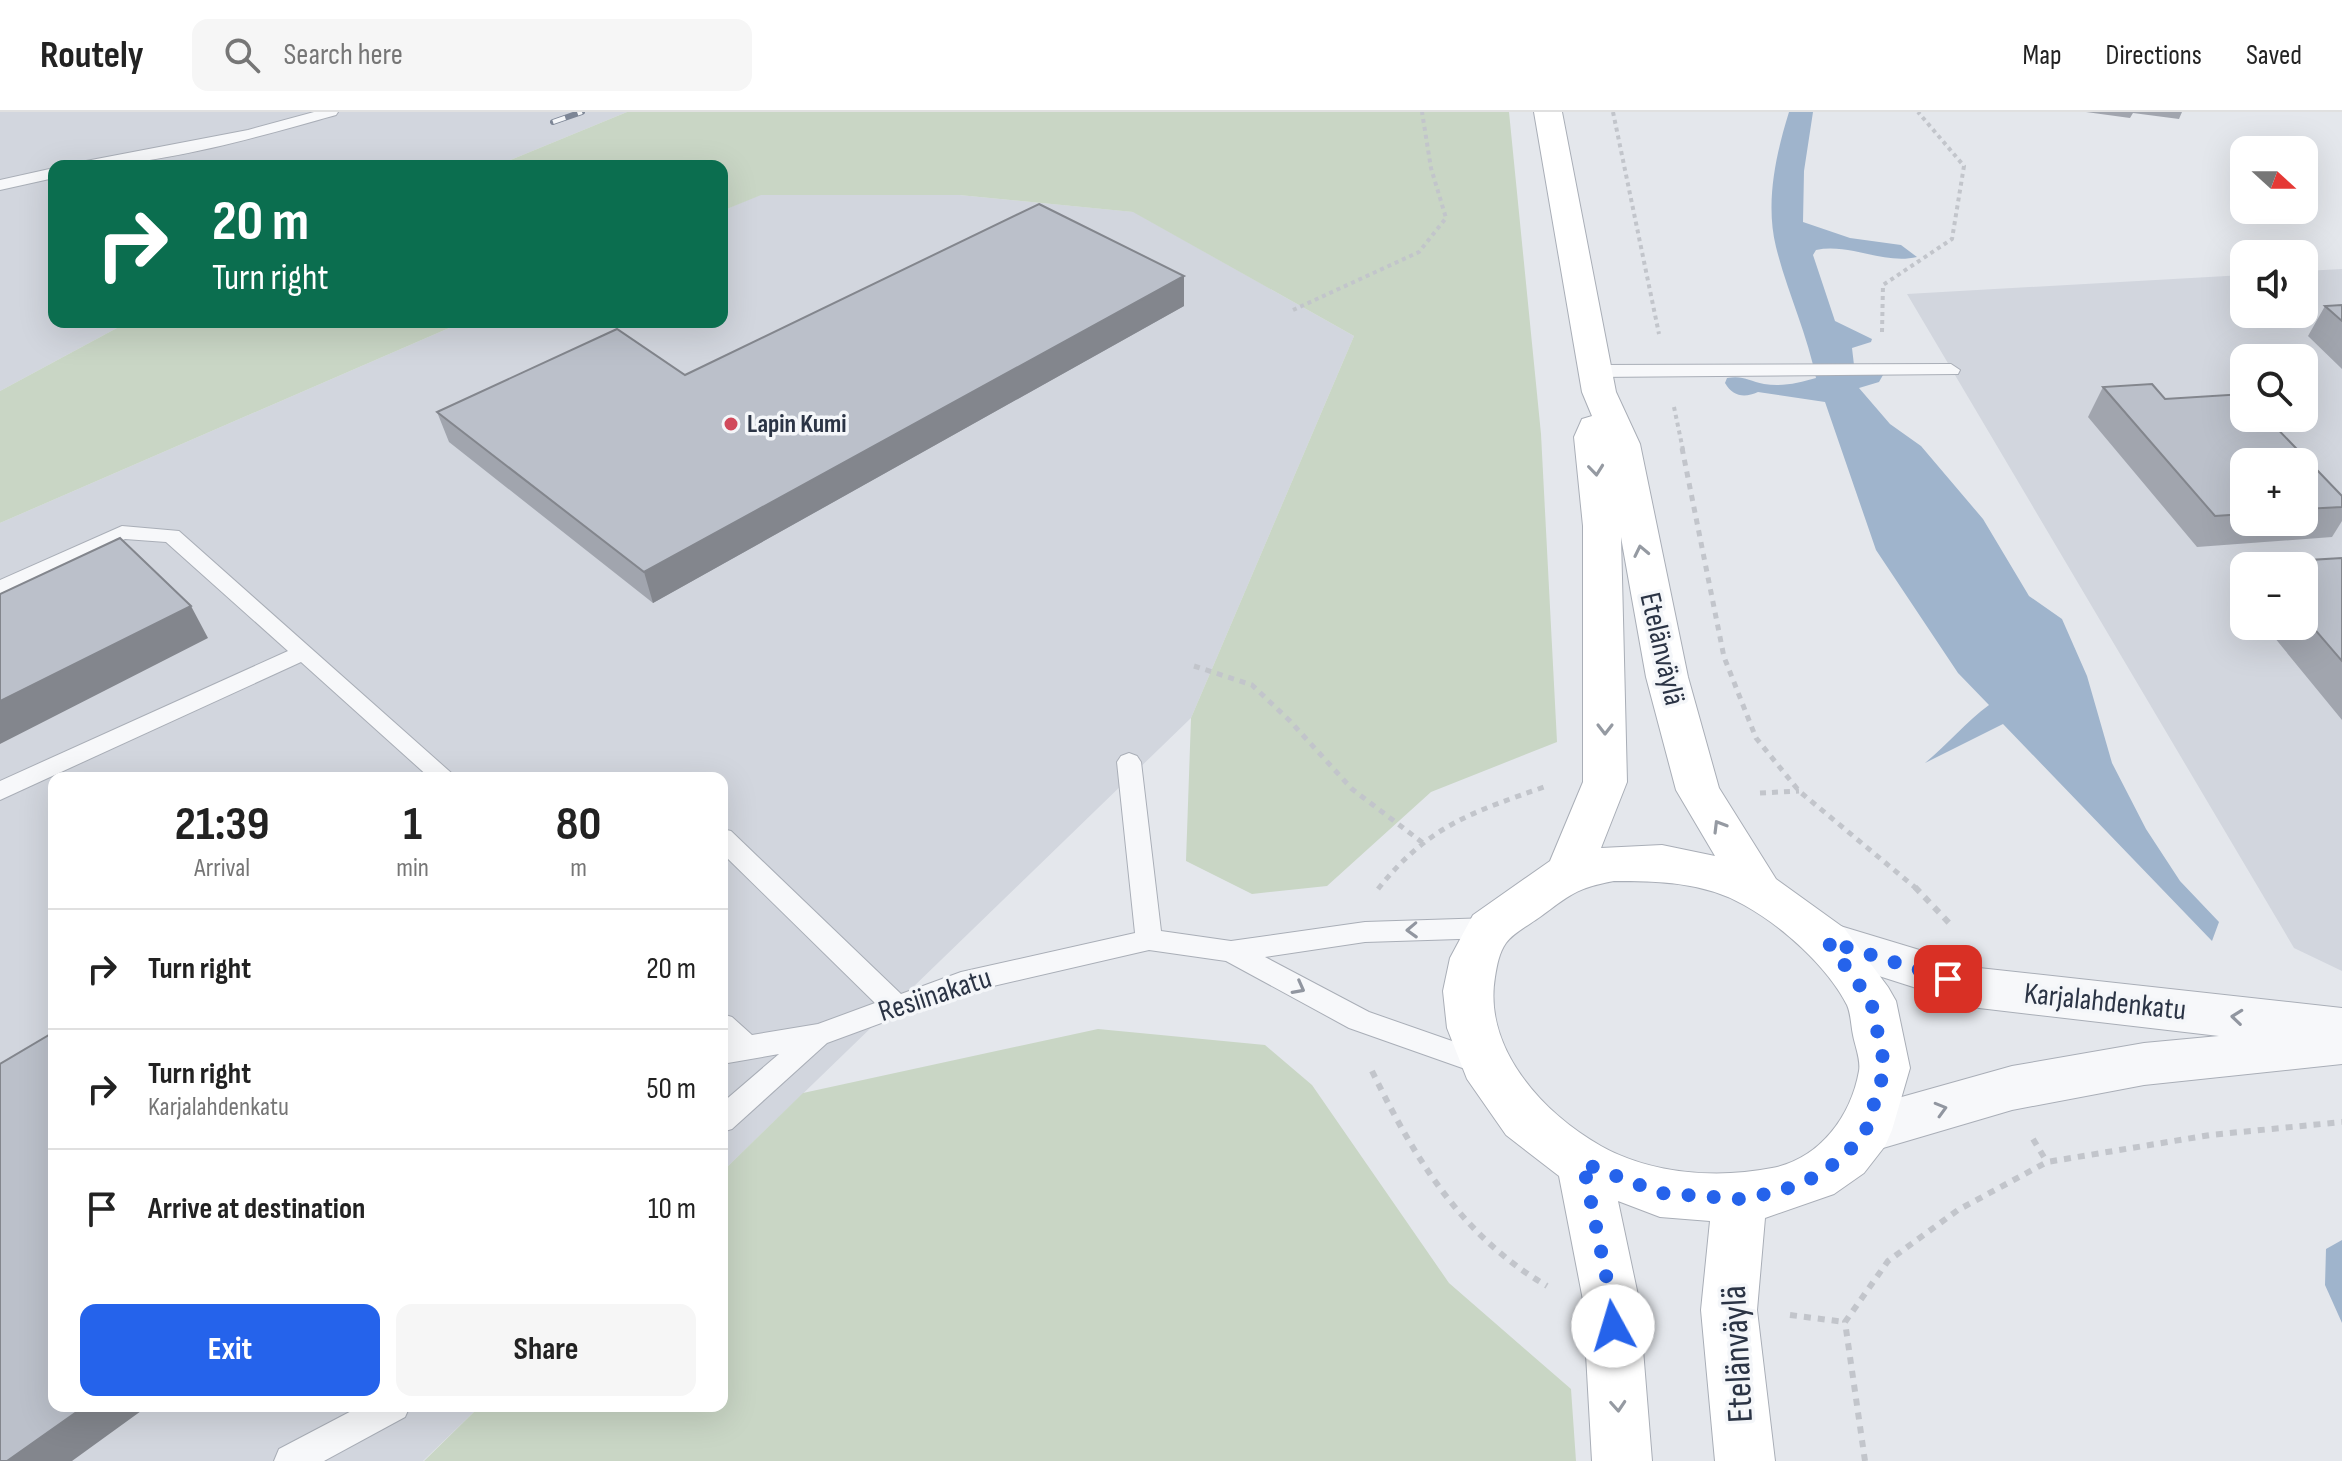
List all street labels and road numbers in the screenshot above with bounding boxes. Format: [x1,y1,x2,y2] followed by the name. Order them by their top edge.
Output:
[1632,589,1692,709] street label: Etelänväylä
[874,960,996,1030] street label: Resiinakatu
[2022,976,2188,1028] street label: Karjalahdenkatu
[1713,1284,1763,1424] street label: Etelänväylä

